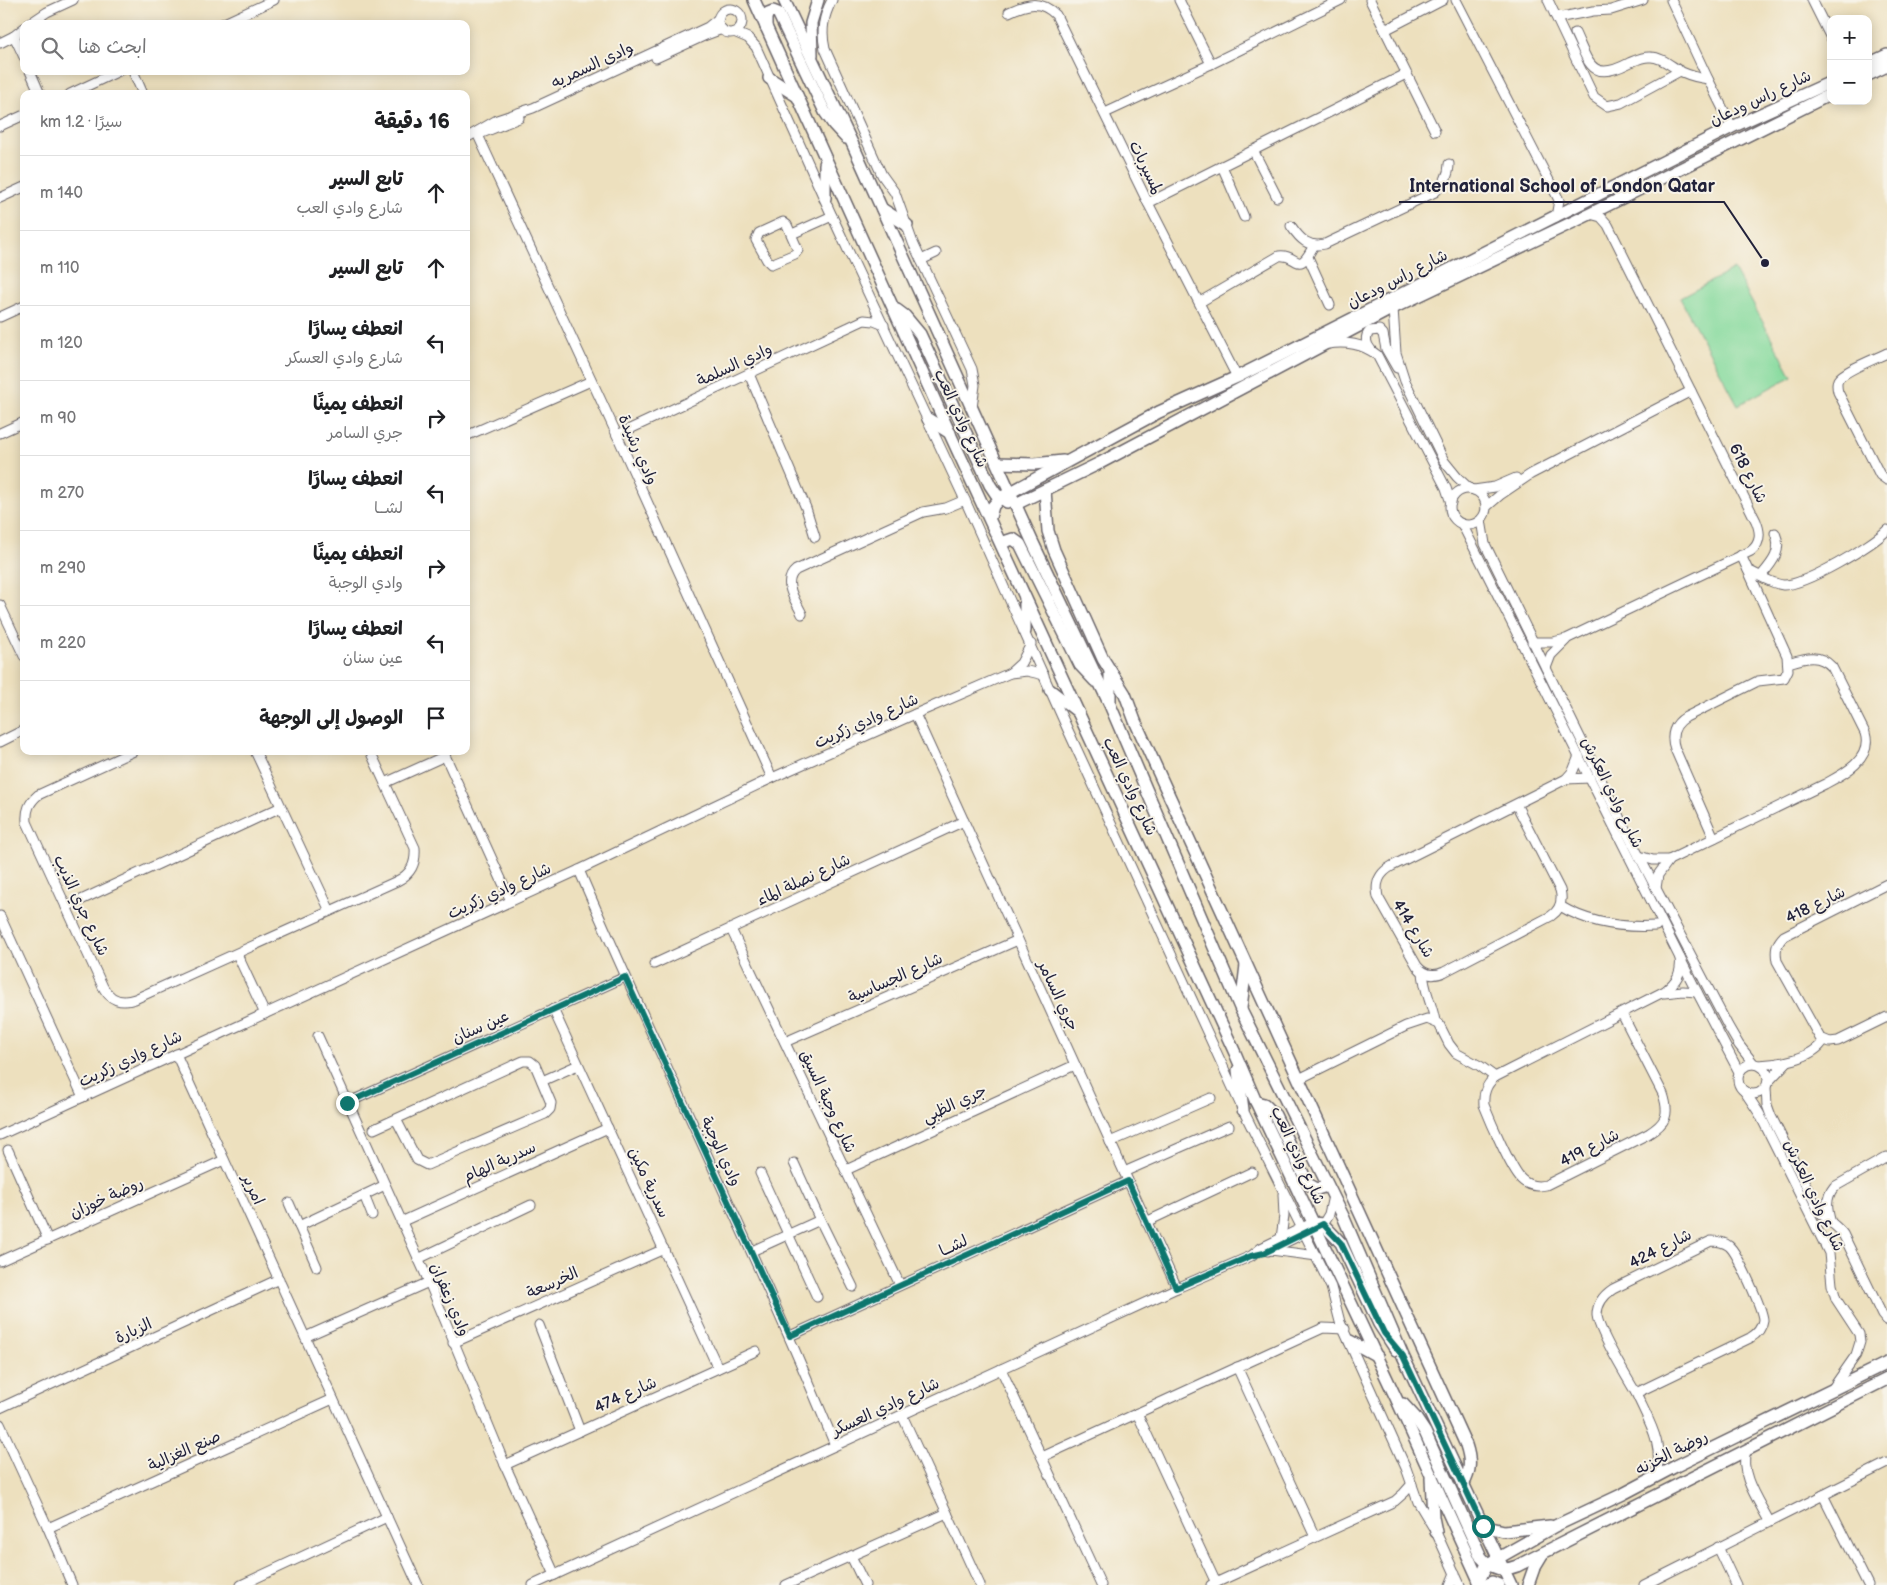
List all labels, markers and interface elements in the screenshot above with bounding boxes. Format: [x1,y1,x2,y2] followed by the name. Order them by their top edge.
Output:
[1827,15,1872,105] map controls
[1827,15,1872,60] button: +
[20,20,470,75] search box
[38,34,66,62] icon: search
[78,36,147,59] text: ابحث هنا
[548,38,637,93] street label: وادى السمريه
[1827,60,1872,105] button: −
[1707,67,1815,131] street label: شارع راس ودعان
[374,109,450,134] text: 16 دقيقة
[40,113,122,132] text: سيرًا · 1.2 km
[1125,138,1167,198] street label: لمسيربات
[330,168,403,191] text: تابع السير
[1399,169,1724,202] callout: International School of London Qatar
[1409,176,1716,197] text: International School of London Qatar
[422,179,450,207] icon: ahead
[40,184,83,203] text: 140 m
[297,199,403,218] text: شارع وادي العب
[1344,246,1451,314] street label: شارع راس ودعان
[422,254,450,282] icon: ahead
[330,257,403,280] text: تابع السير
[40,259,79,278] text: 110 m
[308,318,403,341] text: انعطف يسارًا
[422,329,450,357] icon: left
[40,334,83,353] text: 120 m
[694,340,776,392] street label: وادي السلمة
[286,349,403,368] text: شارع وادي العسكر
[929,366,992,471] street label: شارع وادي العب
[313,393,403,416] text: انعطف يمينًا
[422,404,450,432] icon: right
[40,409,76,428] text: 90 m
[613,411,662,488] street label: وادي رشيدة
[327,424,403,443] text: جري السامر
[1724,441,1771,507] street label: شارع 618
[308,468,403,491] text: انعطف يسارًا
[422,479,450,507] icon: left
[40,484,84,503] text: 270 m
[374,499,403,518] text: لشــا
[313,543,403,566] text: انعطف يمينًا
[422,554,450,582] icon: right
[40,559,86,578] text: 290 m
[329,574,403,593] text: وادي الوجبة
[308,618,403,641] text: انعطف يسارًا
[422,629,450,657] icon: left
[40,634,86,653] text: 220 m
[343,649,403,668] text: عين سنان
[812,690,922,754] street label: شارع وادي زكريت
[422,704,450,732] icon: arrive
[259,707,403,730] text: الوصول إلى الوجهة
[1098,734,1161,839] street label: شارع وادي العب
[1576,734,1647,852] street label: شارع وادي العكرش
[754,850,854,911] street label: شارع نصلة الماء
[48,852,112,960] street label: شارع جري الذيب
[445,859,555,925] street label: شارع وادي زكريت
[1783,883,1849,929] street label: شارع 418
[1387,896,1438,962] street label: شارع 414
[845,949,946,1009] street label: شارع الجساسية
[1031,955,1082,1034] street label: جري السامر
[449,1006,512,1048] street label: عين سنان
[76,1027,186,1093] street label: شارع وادي زكريت
[795,1047,860,1157] street label: شارع وجبة السيق
[919,1081,992,1131] street label: جري الظبي
[336,1092,359,1115] route end
[1266,1103,1329,1208] street label: شارع وادي العب
[695,1114,745,1190] street label: وادي الوجبة
[1557,1125,1623,1172] street label: شارع 419
[1779,1137,1848,1255] street label: شارع وادي العكرش
[460,1138,540,1189] street label: سدرية الهام
[624,1144,673,1221] street label: سدرية مكين
[237,1170,268,1208] street label: امرير
[67,1174,146,1223] street label: روضة خوزان
[1626,1226,1696,1274] street label: شارع 424
[936,1232,971,1261] street label: لشــا
[425,1260,474,1340] street label: وادي زعفران
[524,1264,581,1303] street label: الخرسعة
[112,1315,155,1348] street label: الزبارة
[591,1373,660,1418] street label: شارع 474
[827,1374,943,1442] street label: شارع وادي العسكر
[145,1427,224,1477] street label: صنع الغزالية
[1632,1427,1711,1480] street label: روضة الخزنه
[1472,1515,1495,1538] route start

